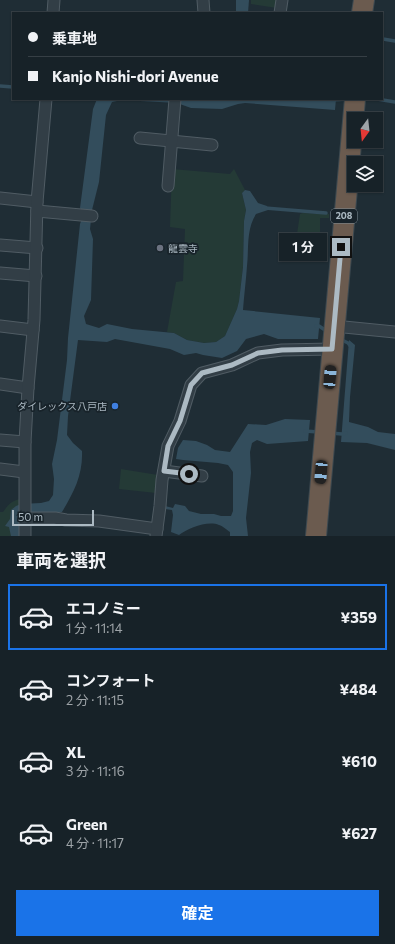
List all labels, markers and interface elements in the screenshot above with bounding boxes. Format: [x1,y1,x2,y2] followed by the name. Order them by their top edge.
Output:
[52,29,97,47] text: 乗車地
[52,67,219,85] text: Kanjo Nishi-dori Avenue
[347,112,383,148] north arrow
[347,112,383,192] map controls
[347,156,383,192] button: layers
[331,209,357,223] road number: 208
[279,233,327,261] callout: 1 分
[332,238,350,256] route end
[292,239,314,255] text: 1 分
[168,242,198,254] place label: 龍雲寺
[155,243,165,253] marker: 龍雲寺
[323,365,337,389] car
[17,400,107,412] place label: ダイレックス八戸店
[110,401,120,411] marker: ダイレックス八戸店
[314,460,328,484] car
[180,465,198,483] route start
[12,508,94,527] scale bar
[18,510,43,523] text: 50 m
[16,549,106,571] text: 車両を選択
[18,599,54,635] icon: car
[66,599,141,617] text: エコノミー
[341,608,377,626] text: ¥359
[66,620,123,636] text: 1 分 · 11:14
[18,671,54,707] icon: car
[66,671,156,689] text: コンフォート
[340,680,377,698] text: ¥484
[66,692,124,708] text: 2 分 · 11:15
[18,743,54,779] icon: car
[66,743,85,761] text: XL
[341,752,377,770] text: ¥610
[66,763,125,779] text: 3 分 · 11:16
[18,815,54,851] icon: car
[66,815,107,833] text: Green
[342,824,377,842] text: ¥627
[66,835,124,851] text: 4 分 · 11:17
[16,890,379,936] button: 確定

